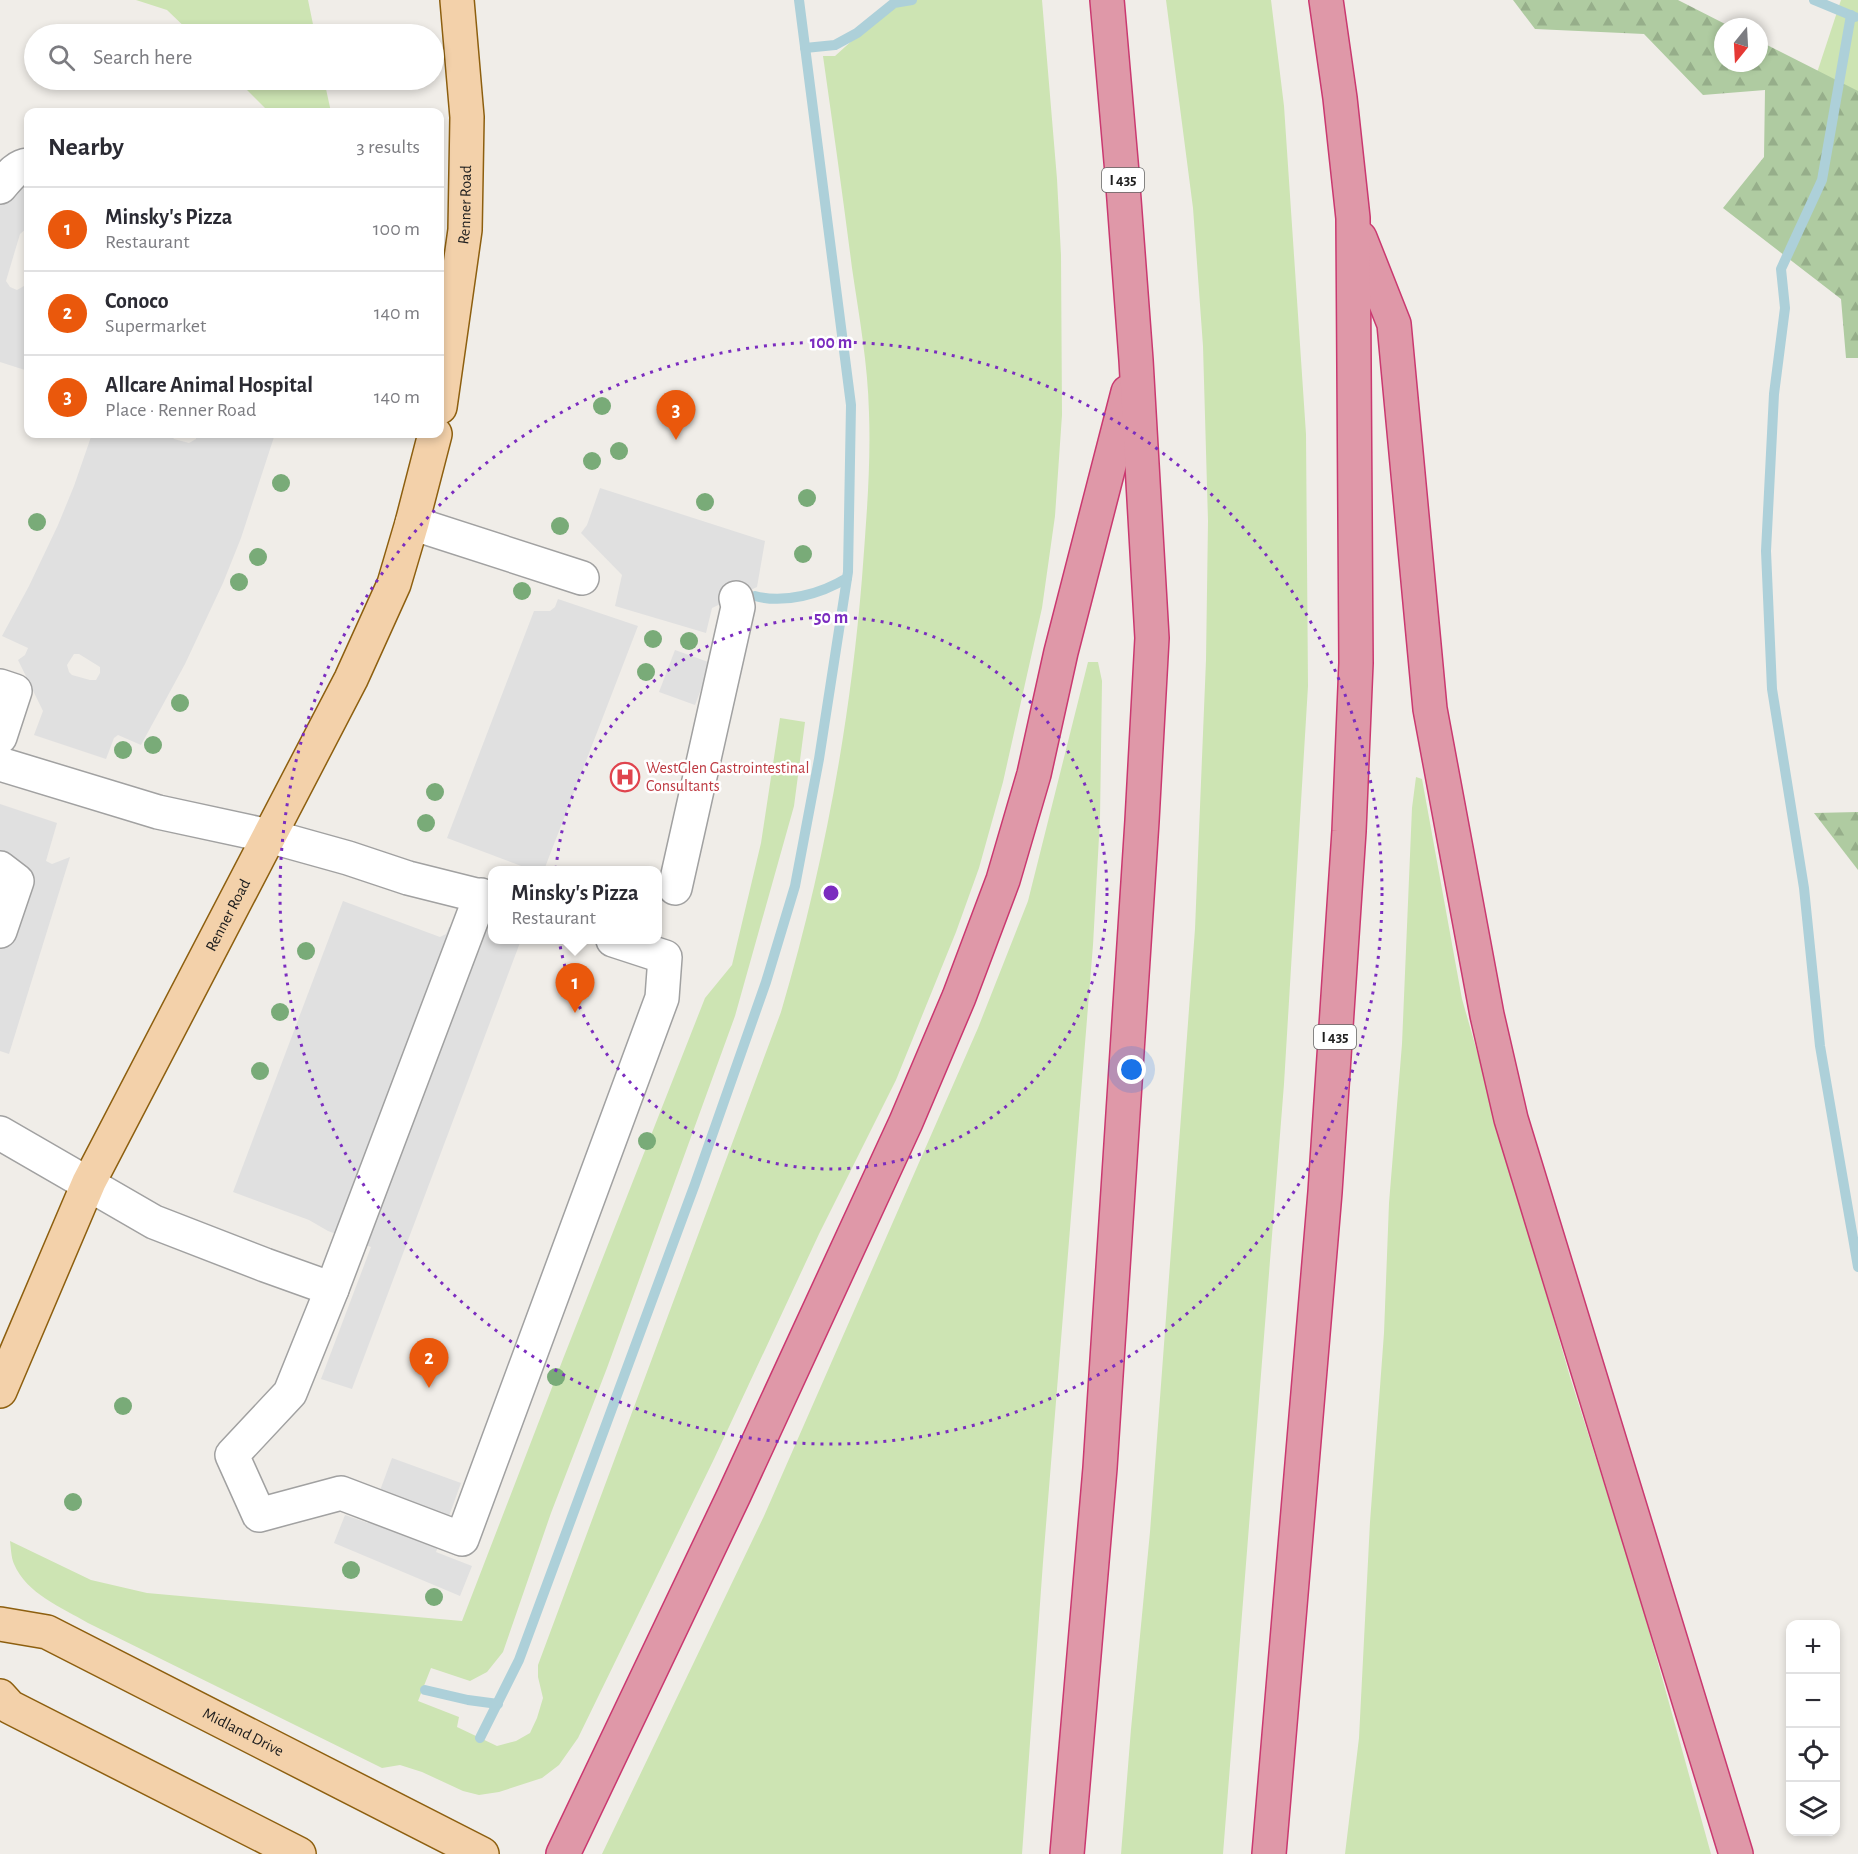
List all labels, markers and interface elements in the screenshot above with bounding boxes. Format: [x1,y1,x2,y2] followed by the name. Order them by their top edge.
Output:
[1714,18,1768,72] north arrow
[24,24,444,90] search box
[45,41,78,74] icon: search
[93,46,192,68] text: Search here
[48,134,124,160] text: Nearby
[356,137,420,157] text: 3 results
[455,165,474,245] street label: Renner Road
[1102,168,1144,192] road number: I 435
[105,206,232,228] text: Minsky's Pizza
[64,219,71,239] text: 1
[373,219,420,239] text: 100 m
[105,232,190,252] text: Restaurant
[105,290,169,312] text: Conoco
[63,303,72,323] text: 2
[374,303,420,323] text: 140 m
[105,316,206,336] text: Supermarket
[810,334,852,352] text: 100 m
[105,374,313,396] text: Allcare Animal Hospital
[63,387,72,407] text: 3
[374,387,420,407] text: 140 m
[656,390,696,440] pin: 3
[105,400,256,420] text: Place · Renner Road
[814,609,848,627] text: 50 m
[646,760,809,794] place label: WestGlen Gastrointestinal Consultants
[609,761,641,793] hospital icon: WestGlen Gastrointestinal Consultants
[488,866,662,944] popup
[203,876,253,954] street label: Renner Road
[511,882,639,904] text: Minsky's Pizza
[821,883,841,903] centre of rings
[511,908,596,928] text: Restaurant
[556,964,594,1013] pin: 1
[1314,1025,1356,1049] road number: I 435
[1117,1055,1146,1084] your location
[410,1338,448,1388] pin: 2
[1786,1620,1840,1836] map controls
[1786,1620,1840,1674] button: +
[1786,1674,1840,1728] button: −
[200,1705,286,1759] street label: Midland Drive
[1786,1728,1840,1782] button: locate
[1786,1782,1840,1836] button: layers

